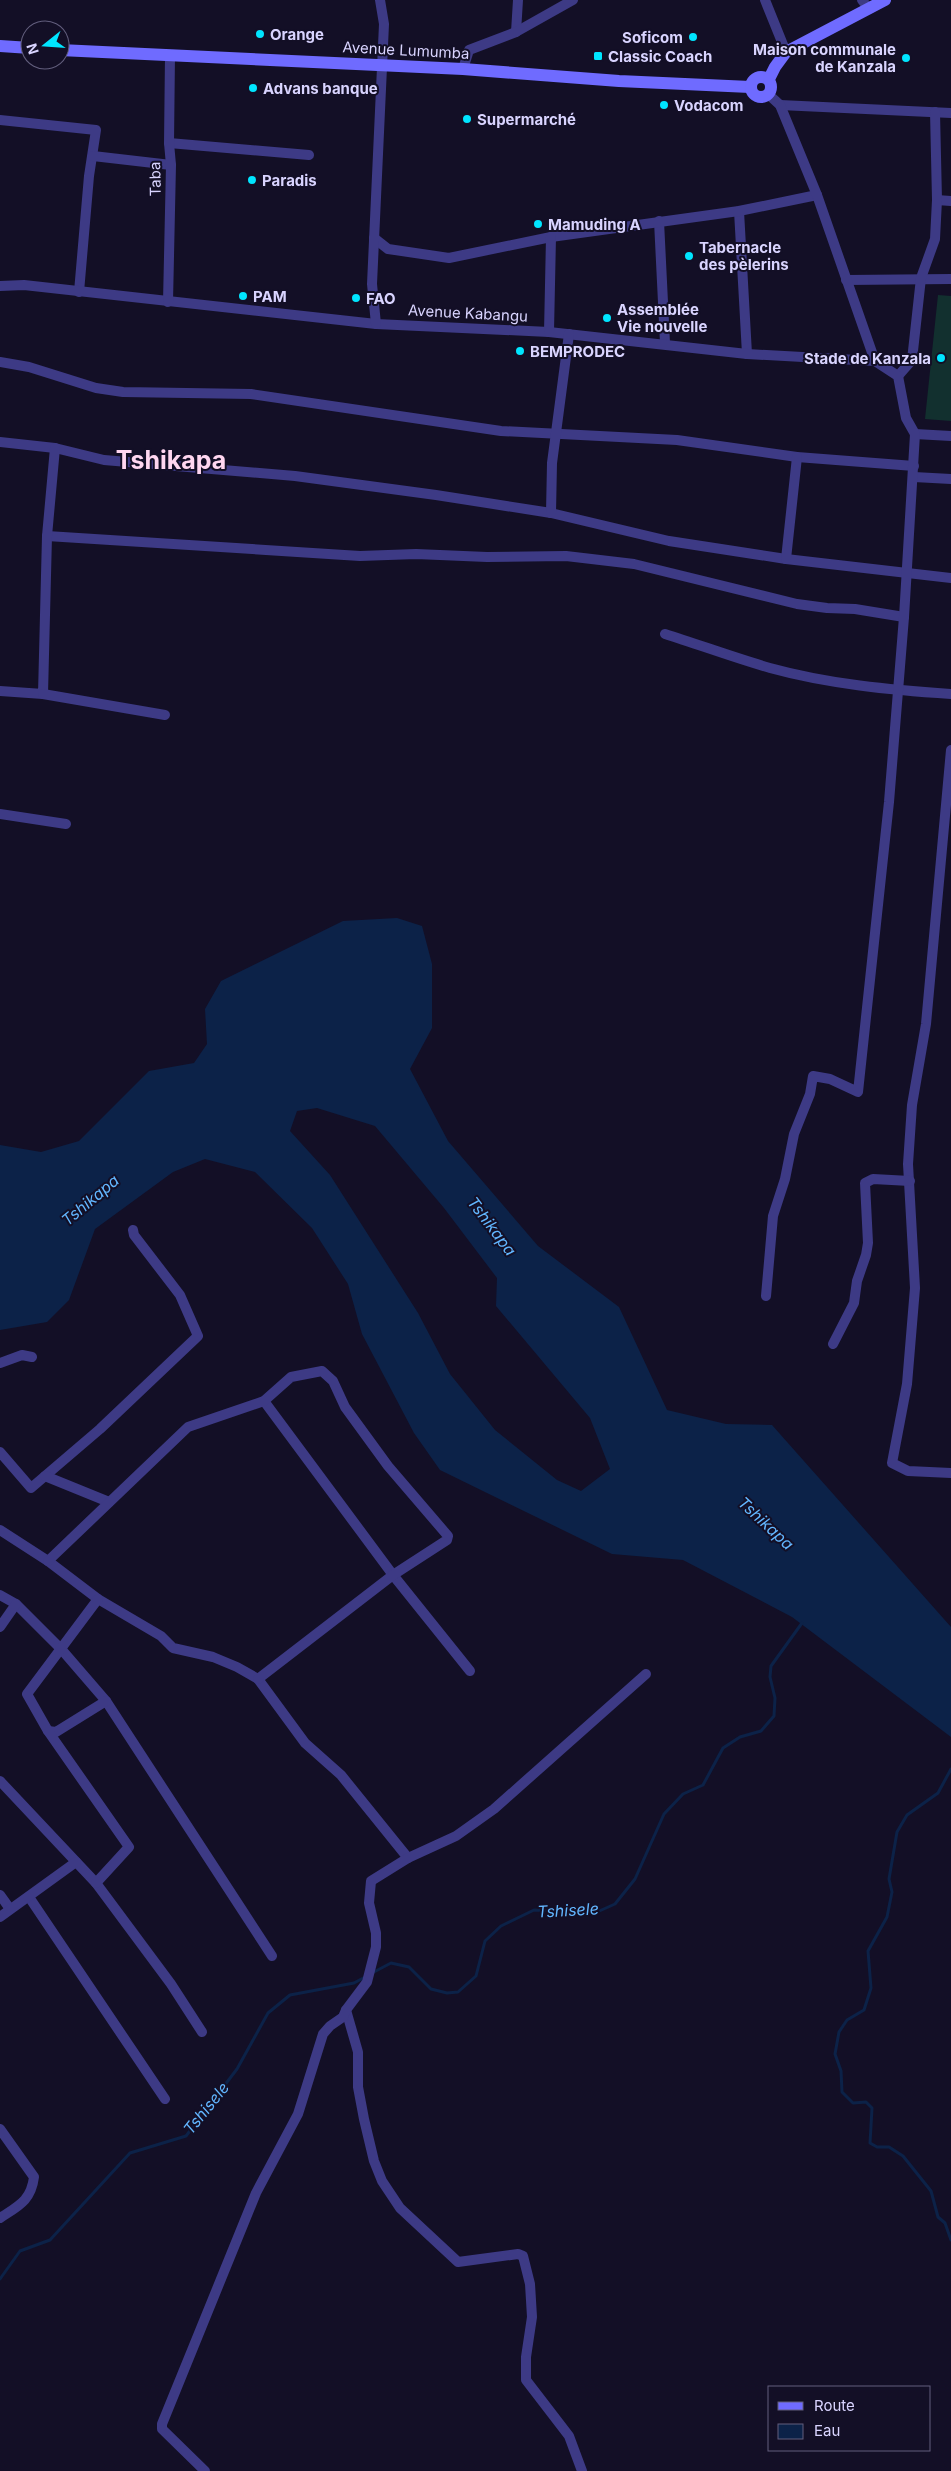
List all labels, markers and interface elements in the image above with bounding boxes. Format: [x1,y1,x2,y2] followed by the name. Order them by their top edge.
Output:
[20,20,70,70] north arrow
[270,25,324,44] place label: Orange
[254,28,266,40] marker: Orange
[622,28,683,47] place label: Soficom
[687,31,699,43] marker: Soficom
[342,37,470,63] street label: Avenue Lumumba
[753,40,896,76] place label: Maison communale de Kanzala
[22,41,42,57] text: N
[608,47,712,66] place label: Classic Coach
[592,50,604,62] marker: Classic Coach
[900,52,912,64] marker: Maison communale de Kanzala
[263,79,378,98] place label: Advans banque
[247,82,259,94] marker: Advans banque
[674,96,743,115] place label: Vodacom
[658,99,670,111] marker: Vodacom
[477,110,576,129] place label: Supermarché
[461,113,473,125] marker: Supermarché
[145,161,165,197] street label: Taba
[262,171,317,190] place label: Paradis
[246,174,258,186] marker: Paradis
[548,215,641,234] place label: Mamuding A
[532,218,544,230] marker: Mamuding A
[699,238,789,274] place label: Tabernacle des pèlerins
[683,250,695,262] marker: Tabernacle des pèlerins
[253,287,287,306] place label: PAM
[366,289,396,308] place label: FAO
[237,290,249,302] marker: PAM
[350,292,362,304] marker: FAO
[408,300,528,326] street label: Avenue Kabangu
[617,300,707,336] place label: Assemblée Vie nouvelle
[601,312,613,324] marker: Assemblée Vie nouvelle
[530,342,625,361] place label: BEMPRODEC
[514,345,526,357] marker: BEMPRODEC
[804,349,931,368] place label: Stade de Kanzala
[935,352,947,364] marker: Stade de Kanzala
[116,445,226,475] district label: Tshikapa
[57,1170,123,1230] water label: Tshikapa
[463,1192,521,1260] water label: Tshikapa
[734,1492,798,1554] water label: Tshikapa
[537,1898,599,1922] water label: Tshisele
[179,2078,233,2138] water label: Tshisele
[768,2386,931,2451] legend
[814,2396,855,2415] text: Route
[814,2421,840,2440] text: Eau

